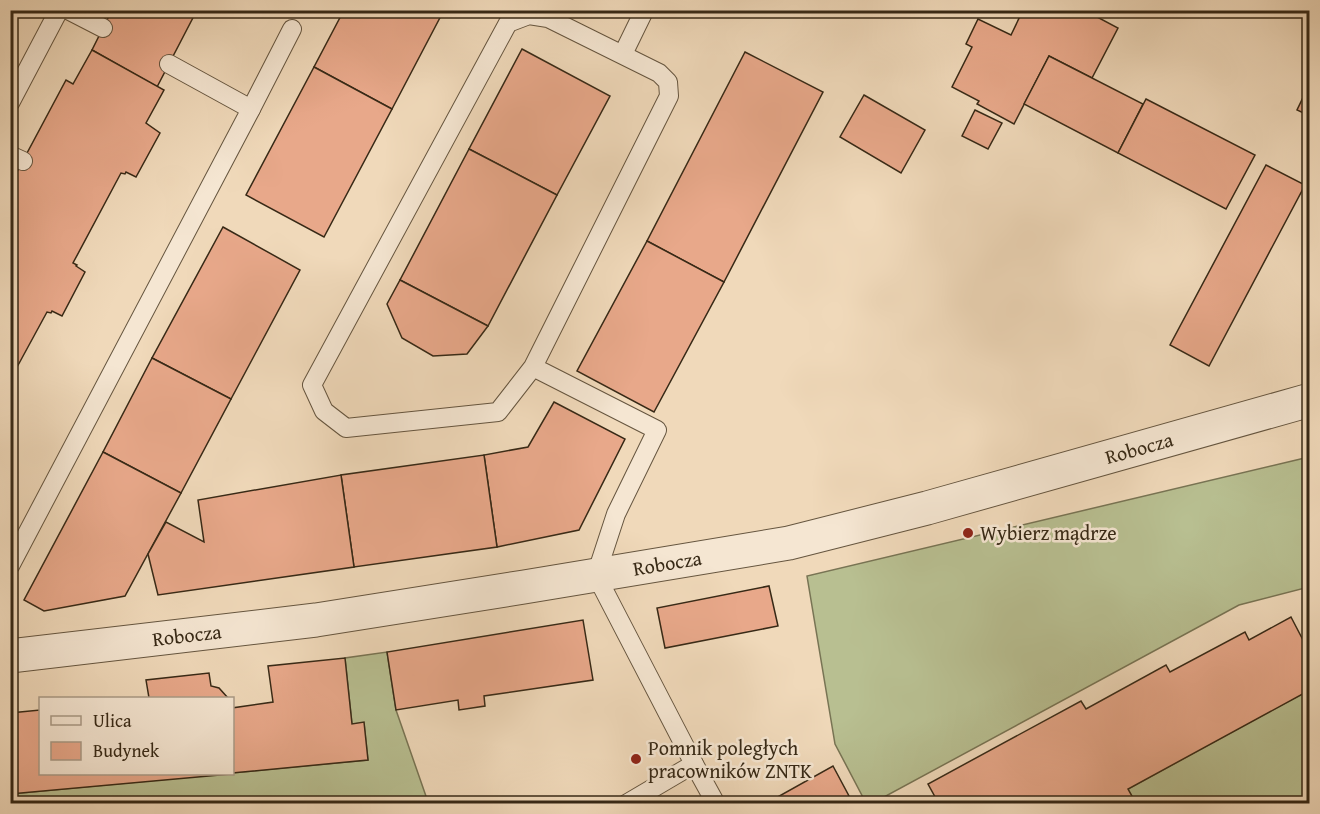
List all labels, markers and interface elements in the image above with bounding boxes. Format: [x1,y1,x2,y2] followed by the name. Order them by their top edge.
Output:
[1102,424,1177,471] street label: Robocza
[980,518,1117,547] place label: Wybierz mądrze
[961,526,975,540] marker: Wybierz mądrze
[631,543,704,583] street label: Robocza
[151,616,223,653] street label: Robocza
[39,697,234,775] legend
[93,707,132,734] text: Ulica
[648,733,812,785] place label: Pomnik poległych pracowników ZNTK
[93,737,160,764] text: Budynek
[629,752,643,766] marker: Pomnik poległych pracowników ZNTK

